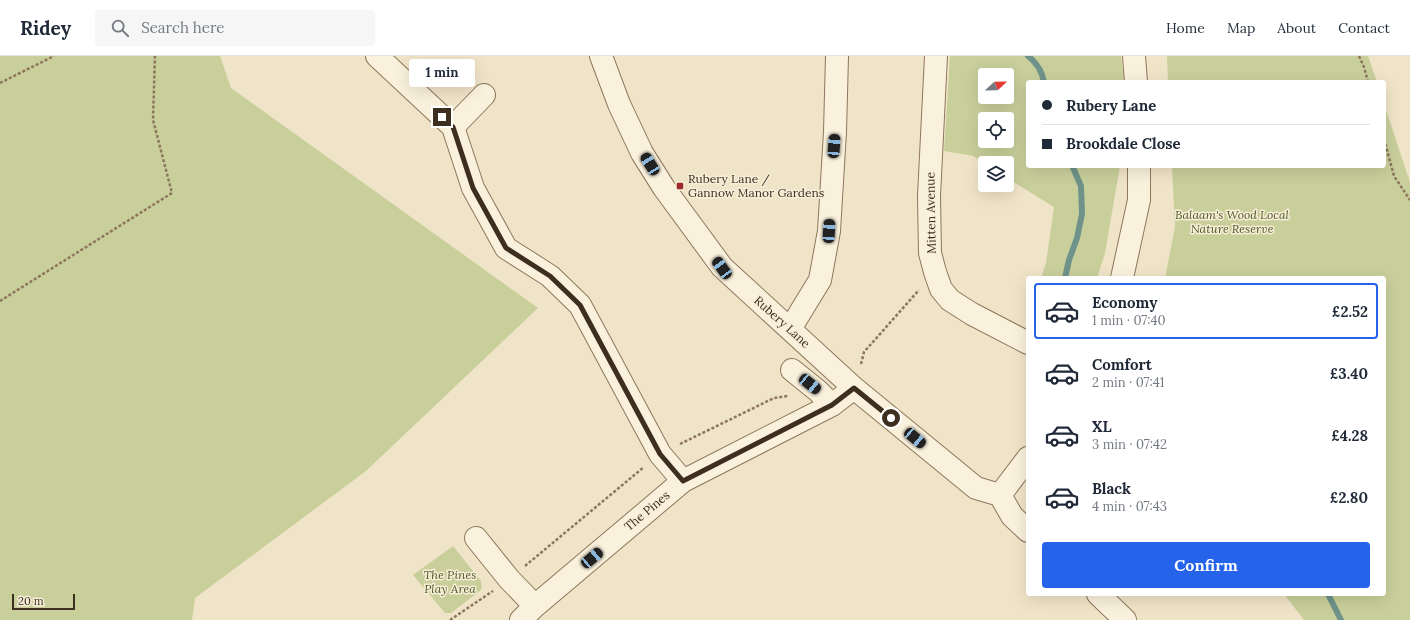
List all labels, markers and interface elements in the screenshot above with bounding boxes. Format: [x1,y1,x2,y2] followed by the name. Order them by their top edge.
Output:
[95,10,375,46] search box
[20,16,71,40] text: Ridey
[109,17,131,39] icon: search
[141,18,224,37] text: Search here
[1166,19,1205,37] text: Home
[1227,19,1255,37] text: Map
[1277,19,1316,37] text: About
[1338,19,1390,37] text: Contact
[409,59,475,87] callout: 1 min
[425,64,459,81] text: 1 min
[978,68,1014,104] north arrow
[978,68,1014,192] map controls
[1066,96,1156,115] text: Rubery Lane
[433,108,451,126] route end
[978,112,1014,148] button: locate
[827,134,841,158] car
[1066,134,1181,153] text: Brookdale Close
[639,151,661,177] car
[978,156,1014,192] button: layers
[688,171,825,200] place label: Rubery Lane / Gannow Manor Gardens
[922,172,939,254] street label: Mitten Avenue
[675,181,685,191] marker: Rubery Lane / Gannow Manor Gardens
[1175,207,1290,236] park label: Balaam's Wood Local Nature Reserve
[822,219,836,243] car
[710,255,734,281] car
[751,293,814,351] street label: Rubery Lane
[1044,293,1080,329] icon: car
[1092,293,1157,312] text: Economy
[1332,302,1368,321] text: £2.52
[1092,312,1166,329] text: 1 min · 07:40
[1044,355,1080,391] icon: car
[1092,355,1152,374] text: Comfort
[1330,364,1368,383] text: £3.40
[797,372,823,396] car
[1092,374,1164,391] text: 2 min · 07:41
[882,409,900,427] route start
[1044,417,1080,453] icon: car
[1092,417,1112,436] text: XL
[902,426,928,450] car
[1331,426,1368,445] text: £4.28
[1092,436,1167,453] text: 3 min · 07:42
[1044,479,1080,515] icon: car
[1092,479,1131,498] text: Black
[621,487,673,534] street label: The Pines
[1330,488,1368,507] text: £2.80
[1092,498,1167,515] text: 4 min · 07:43
[1042,542,1370,588] button: Confirm
[579,546,605,570] car
[424,567,476,596] park label: The Pines Play Area
[12,592,75,611] scale bar
[18,594,43,608] text: 20 m

